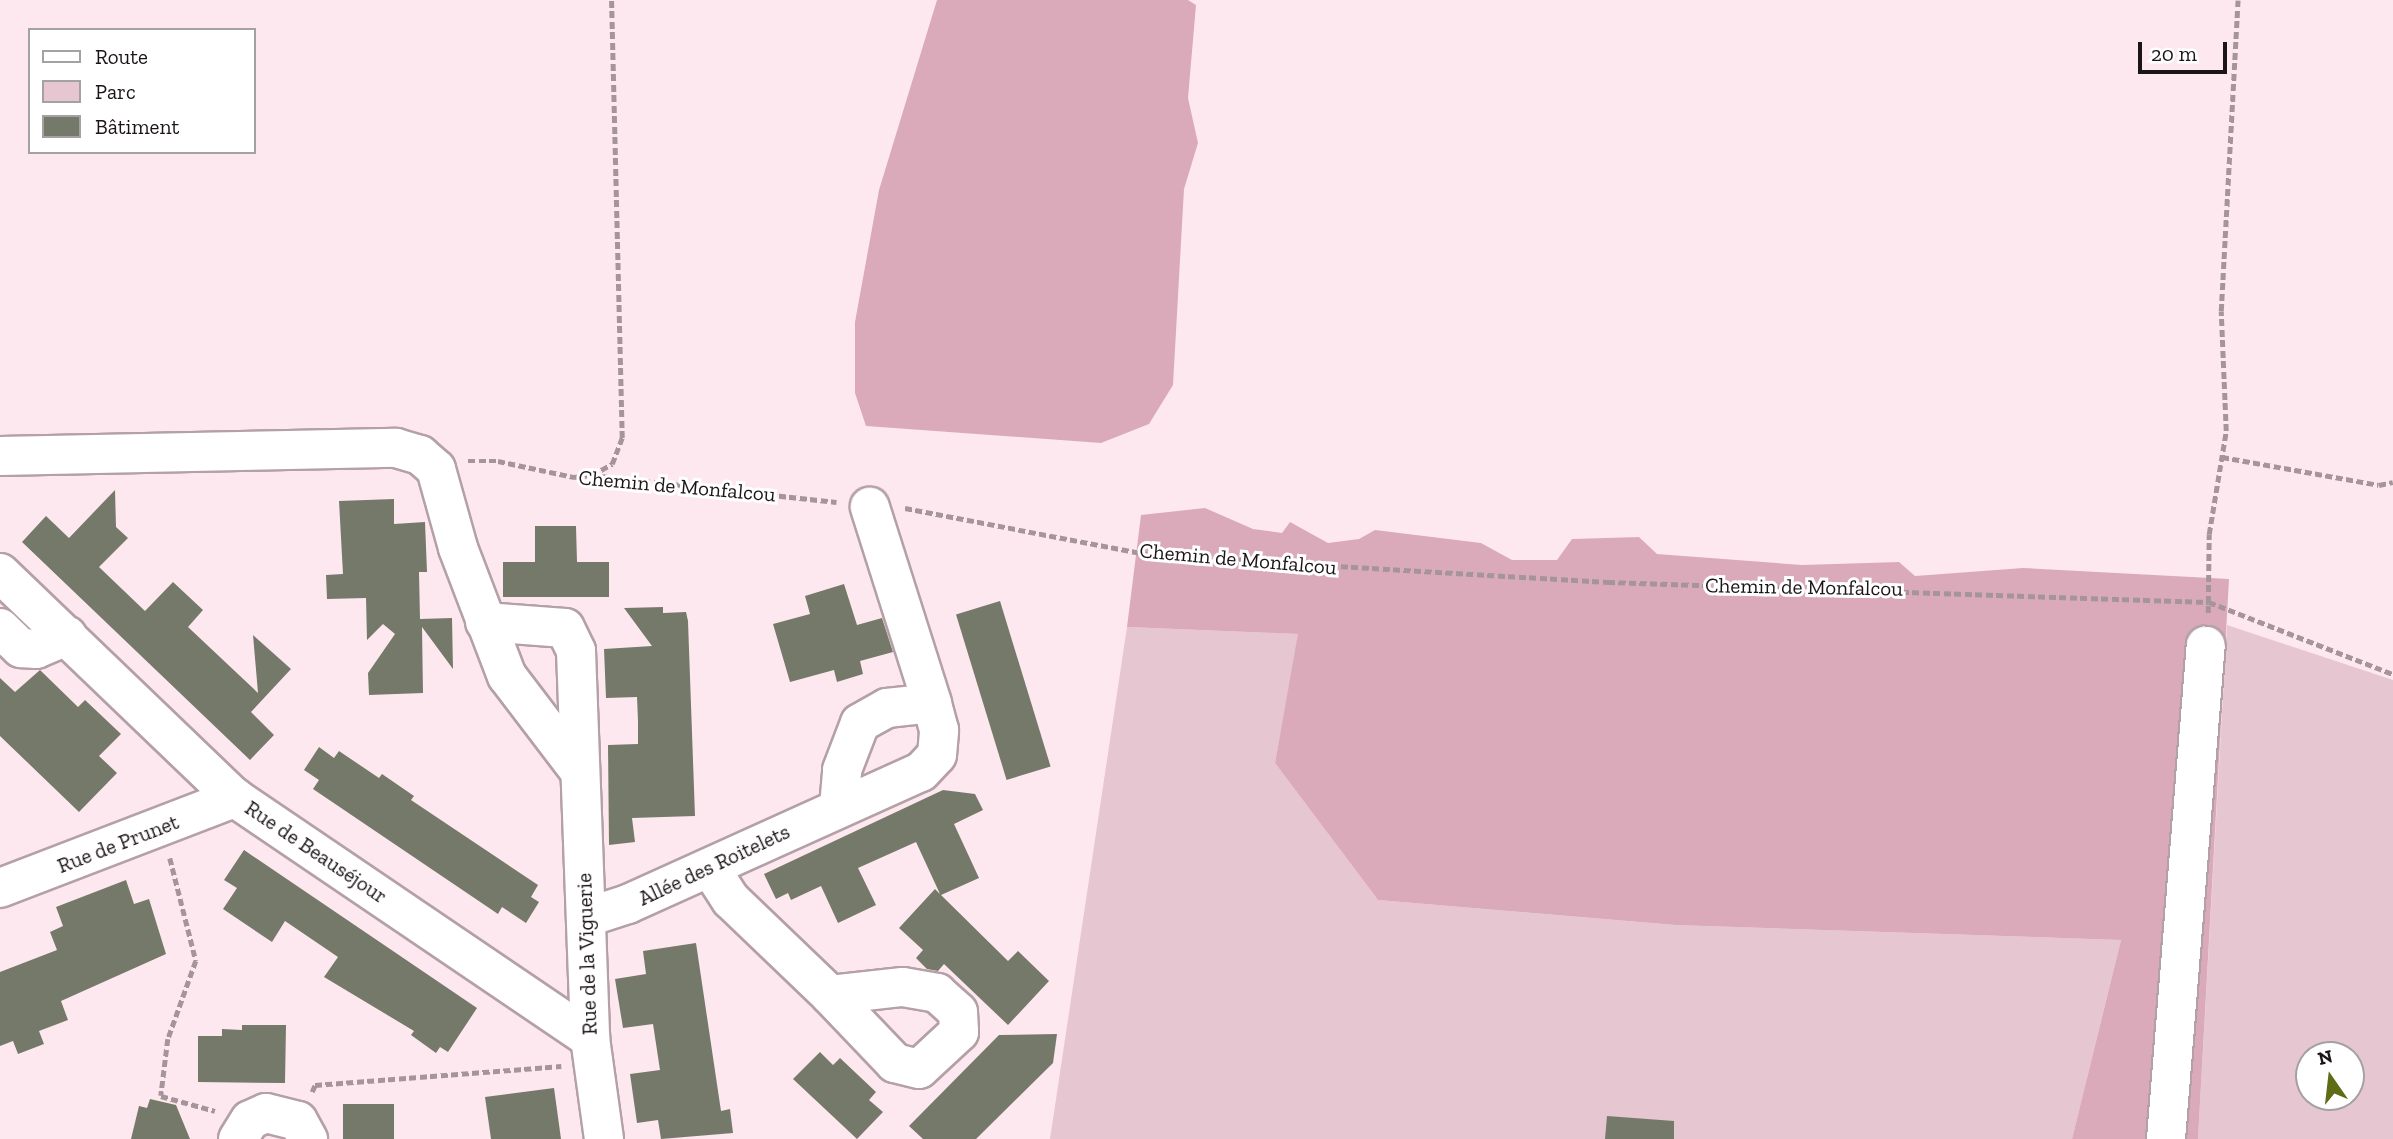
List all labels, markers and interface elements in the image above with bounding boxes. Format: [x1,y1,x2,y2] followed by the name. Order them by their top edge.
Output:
[28,28,256,154] legend
[2141,28,2230,72] scale bar
[2151,41,2197,66] text: 20 m
[95,44,148,69] text: Route
[95,79,136,104] text: Parc
[95,114,179,139] text: Bâtiment
[577,465,777,507] street label: Chemin de Monfalcou
[1138,538,1338,580] street label: Chemin de Monfalcou
[1705,573,1903,601] street label: Chemin de Monfalcou
[240,795,392,909] street label: Rue de Beauséjour
[54,809,182,879] street label: Rue de Prunet
[634,819,794,911] street label: Allée des Roitelets
[572,872,602,1036] street label: Rue de la Viguerie
[2295,1041,2365,1111] north arrow
[2315,1044,2335,1070] text: N

